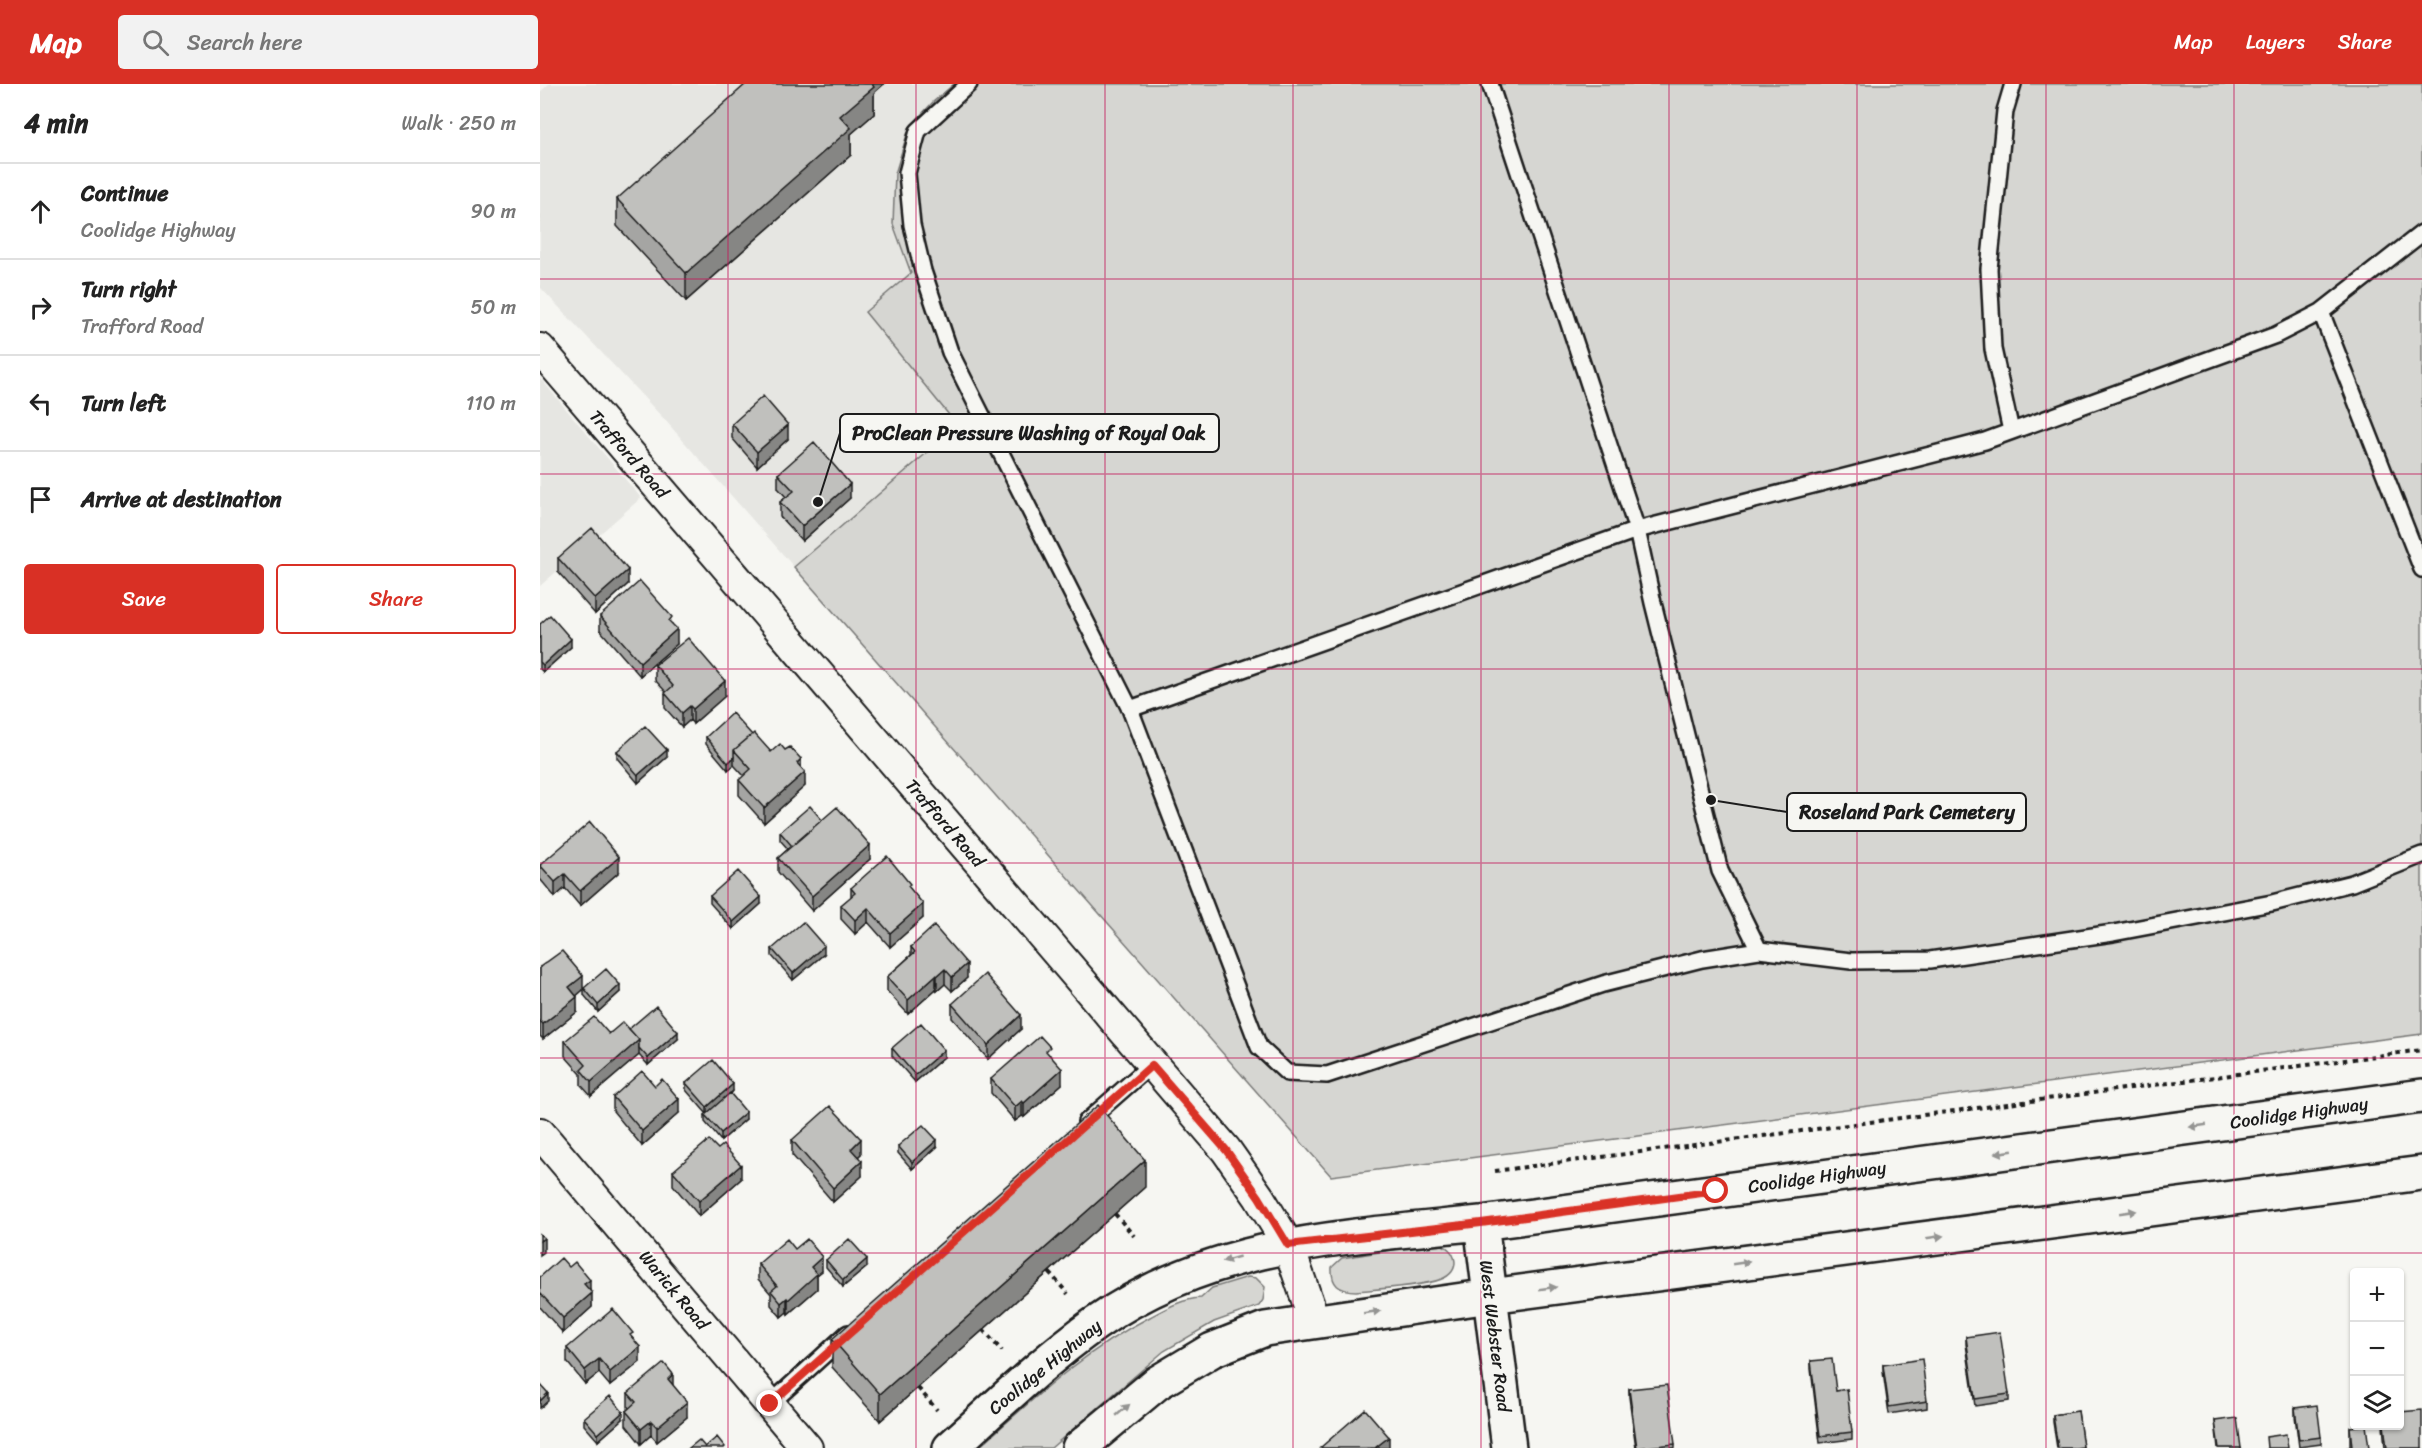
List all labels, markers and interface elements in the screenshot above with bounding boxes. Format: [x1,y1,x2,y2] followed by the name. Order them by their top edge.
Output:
[118,15,538,69] search box
[30,18,82,67] text: Map
[187,23,303,62] text: Search here
[2174,23,2213,61] text: Map
[2246,23,2305,61] text: Layers
[2338,23,2392,61] text: Share
[139,26,172,59] icon: search
[24,100,88,146] text: 4 min
[402,106,516,141] text: Walk · 250 m
[81,174,169,213] text: Continue
[471,194,516,229] text: 90 m
[24,195,57,228] icon: ahead
[81,213,236,248] text: Coolidge Highway
[81,270,176,309] text: Turn right
[471,290,516,325] text: 50 m
[24,291,57,324] icon: right
[81,309,203,344] text: Trafford Road
[81,384,166,423] text: Turn left
[466,386,516,421] text: 110 m
[24,387,57,420] icon: left
[581,402,678,507] street label: Trafford Road
[840,414,1219,452] callout: ProClean Pressure Washing of Royal Oak
[852,416,1206,451] text: ProClean Pressure Washing of Royal Oak
[81,480,282,519] text: Arrive at destination
[24,483,57,516] icon: arrive
[24,564,264,634] button: Save
[276,564,516,634] button: Share
[897,771,994,876] street label: Trafford Road
[1787,793,2026,831] callout: Roseland Park Cemetery
[1798,795,2015,830] text: Roseland Park Cemetery
[2228,1087,2371,1139] street label: Coolidge Highway
[2188,1122,2207,1131] one-way arrow
[1995,1148,2014,1157] one-way arrow
[1746,1151,1889,1203] street label: Coolidge Highway
[1702,1177,1728,1203] route start
[2118,1207,2137,1216] one-way arrow
[1925,1233,1944,1242] one-way arrow
[631,1243,718,1339] street label: Warick Road
[1222,1255,1240,1264] one-way arrow
[1470,1258,1520,1415] street label: West Webster Road
[1732,1258,1751,1267] one-way arrow
[2350,1268,2404,1430] map controls
[2350,1268,2404,1322] button: +
[1538,1284,1557,1293] one-way arrow
[1362,1308,1381,1317] one-way arrow
[981,1310,1110,1423] street label: Coolidge Highway
[2350,1322,2404,1376] button: −
[2350,1376,2404,1430] button: layers
[756,1390,782,1416] route end
[1115,1404,1130,1417] one-way arrow

